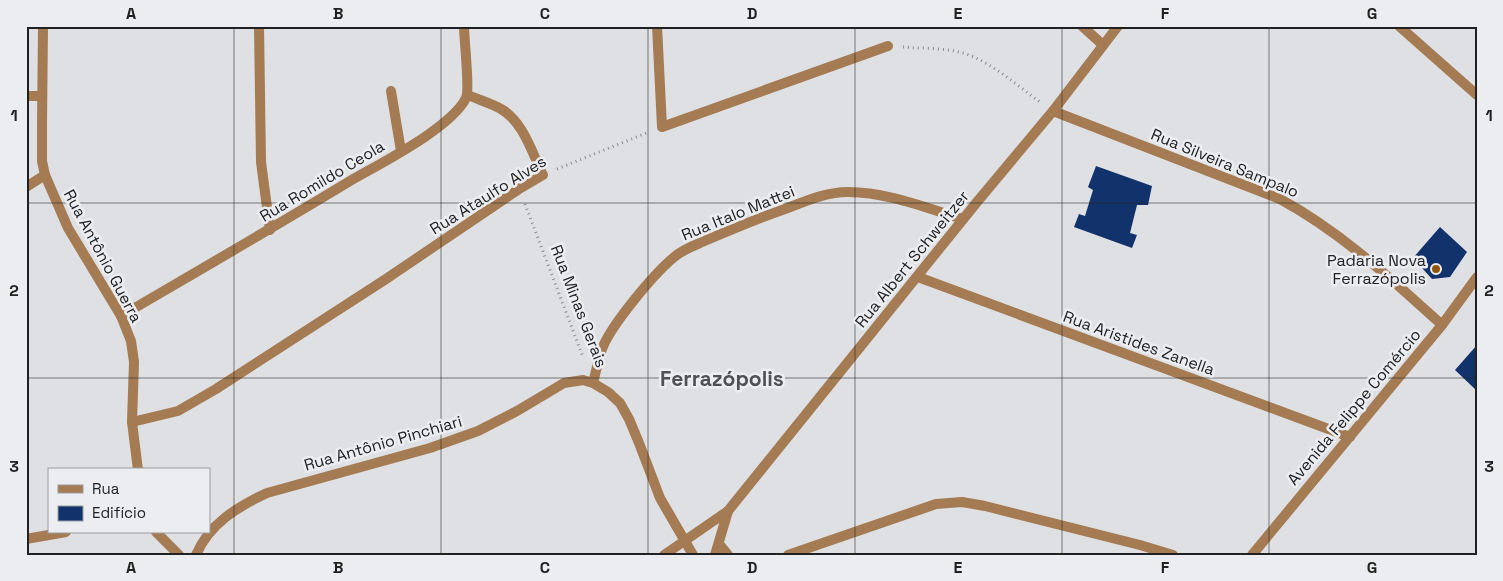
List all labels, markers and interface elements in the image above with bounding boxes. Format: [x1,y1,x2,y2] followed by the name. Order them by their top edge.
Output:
[126,3,136,24] text: A
[333,3,343,24] text: B
[540,3,550,24] text: C
[747,3,757,24] text: D
[954,3,963,24] text: E
[1161,3,1170,24] text: F
[1367,3,1377,24] text: G
[10,105,18,126] text: 1
[1485,105,1493,126] text: 1
[1148,124,1302,202] street label: Rua Silveira Sampalo
[256,135,388,227] street label: Rua Romildo Ceola
[426,151,550,239] street label: Rua Ataulfo Alves
[678,181,798,245] street label: Rua Italo Mattei
[59,186,147,326] street label: Rua Antônio Guerra
[850,186,974,332] street label: Rua Albert Schweitzer
[546,242,612,370] street label: Rua Minas Gerais
[1327,250,1426,289] place label: Padaria Nova Ferrazópolis
[1430,263,1442,275] marker: Padaria Nova Ferrazópolis
[9,280,19,301] text: 2
[1484,280,1494,301] text: 2
[1060,306,1218,380] street label: Rua Aristides Zanella
[1282,325,1426,489] street label: Avenida Felippe Comércio
[660,365,784,392] district label: Ferrazópolis
[302,410,464,476] street label: Rua Antônio Pinchiari
[9,456,19,477] text: 3
[1484,456,1494,477] text: 3
[48,468,210,534] legend
[92,479,120,498] text: Rua
[92,503,146,522] text: Edifício
[126,557,136,578] text: A
[333,557,343,578] text: B
[540,557,550,578] text: C
[747,557,757,578] text: D
[954,557,963,578] text: E
[1161,557,1170,578] text: F
[1367,557,1377,578] text: G

